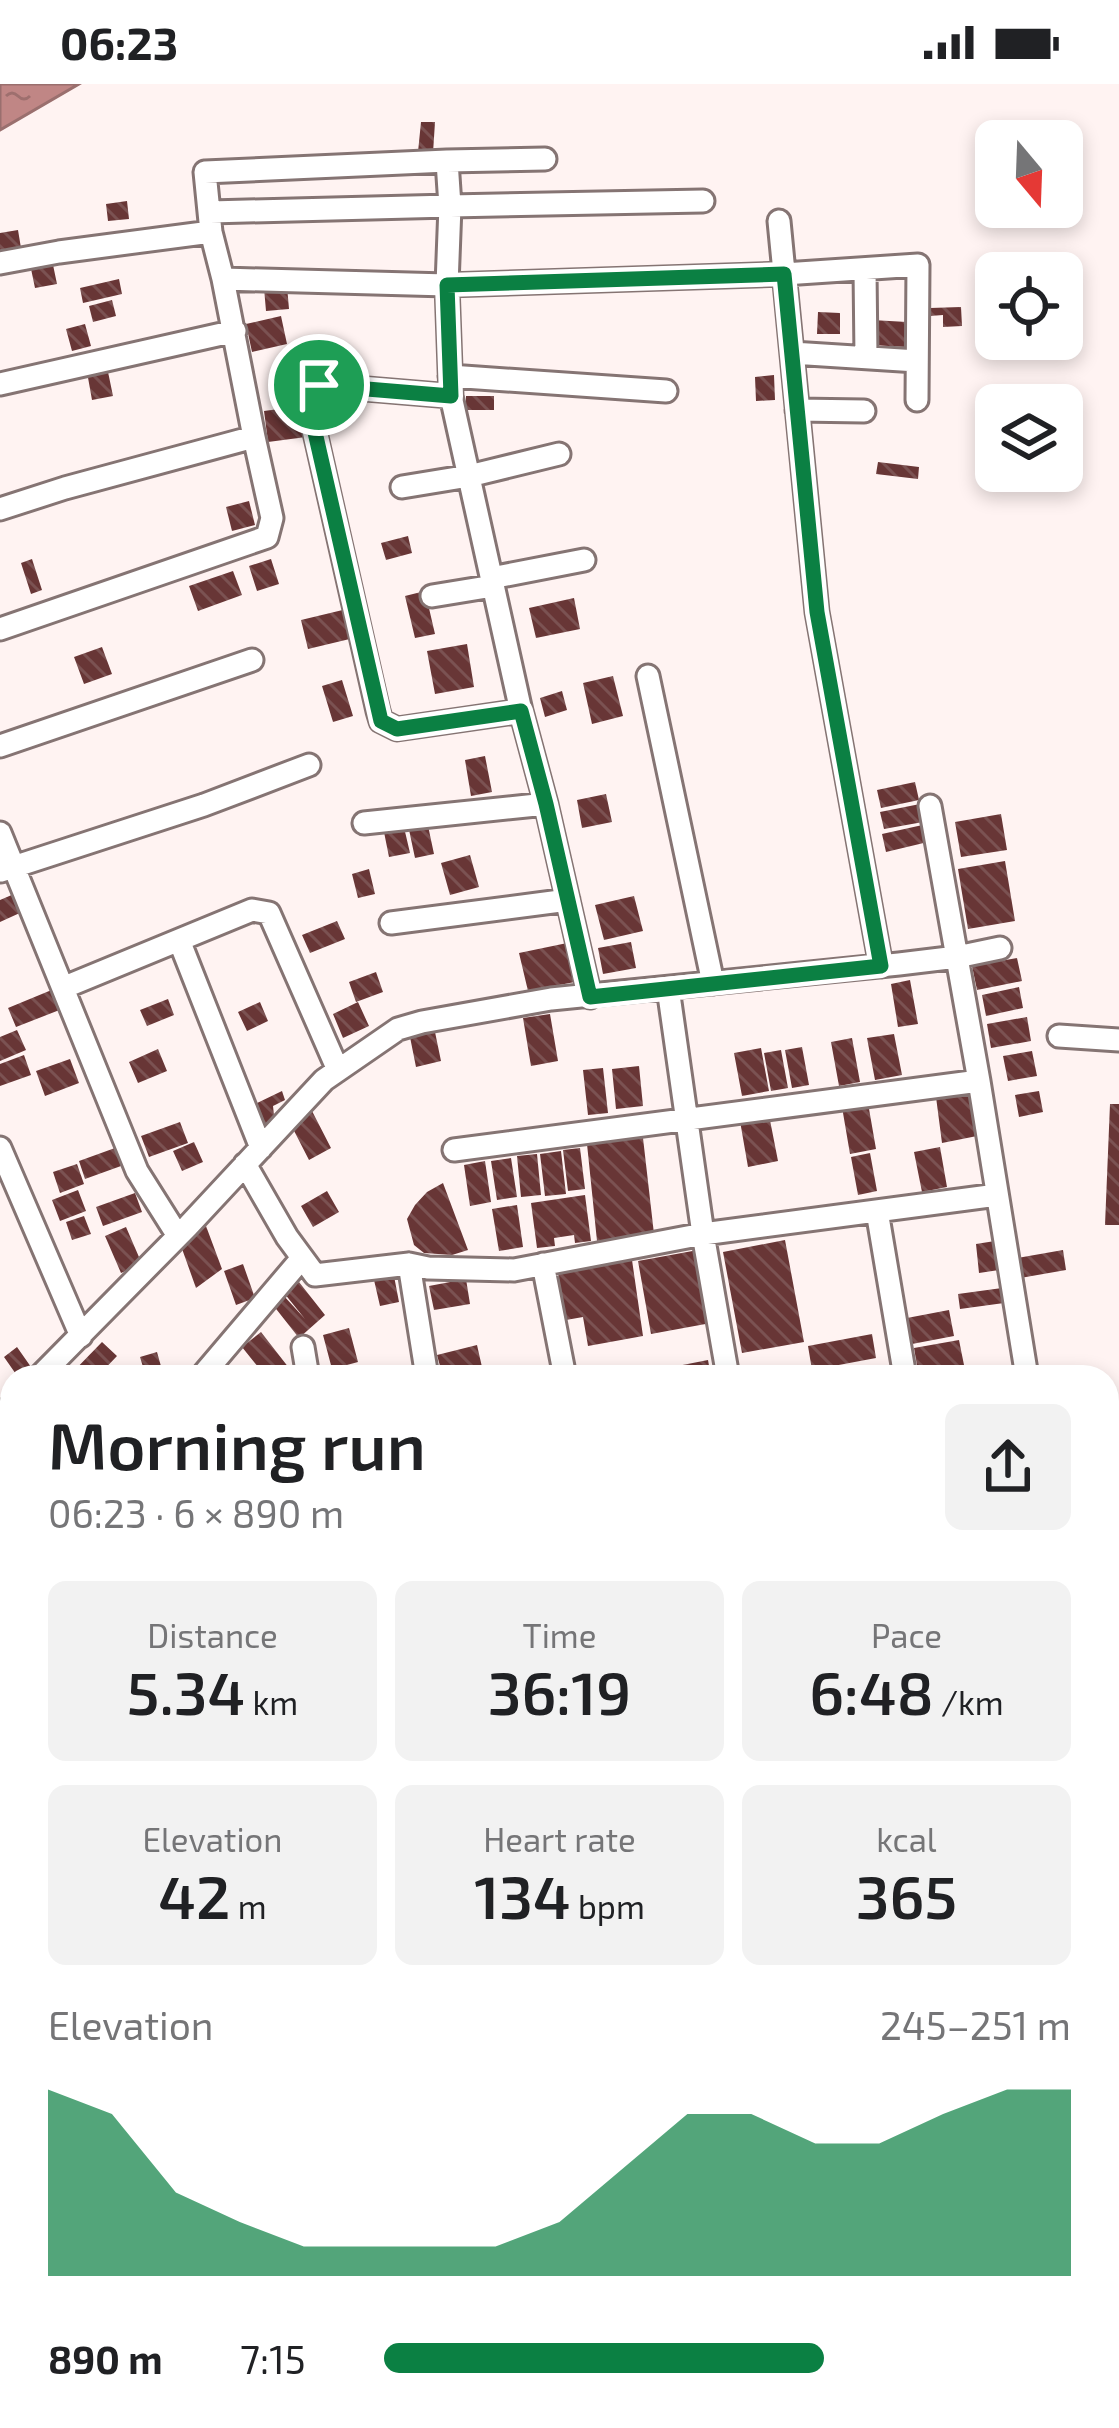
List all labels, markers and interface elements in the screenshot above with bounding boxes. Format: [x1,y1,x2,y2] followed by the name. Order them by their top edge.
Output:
[60,15,178,69] text: 06:23
[975,120,1083,228] north arrow
[975,120,1083,492] map controls
[975,252,1083,360] button: locate
[268,334,370,436] pin
[286,352,352,418] icon: arrive
[975,384,1083,492] button: layers
[48,1404,426,1483] text: Morning run
[945,1404,1071,1530] button: share
[48,1489,344,1536] text: 06:23 · 6 × 890 m
[147,1615,278,1655] text: Distance
[523,1615,597,1655] text: Time
[871,1615,942,1655] text: Pace
[127,1655,245,1727] text: 5.34
[488,1655,631,1727] text: 36:19
[809,1655,934,1727] text: 6:48
[245,1682,298,1722] text: km
[934,1682,1004,1722] text: /km
[142,1819,283,1859] text: Elevation
[483,1819,636,1859] text: Heart rate
[876,1819,937,1859] text: kcal
[158,1859,230,1931] text: 42
[474,1859,571,1931] text: 134
[856,1859,957,1931] text: 365
[230,1886,267,1926] text: m
[571,1886,645,1926] text: bpm
[48,2001,213,2048] text: Elevation
[880,2001,1071,2048] text: 245–251 m
[48,2335,163,2382] text: 890 m
[240,2335,306,2382] text: 7:15

